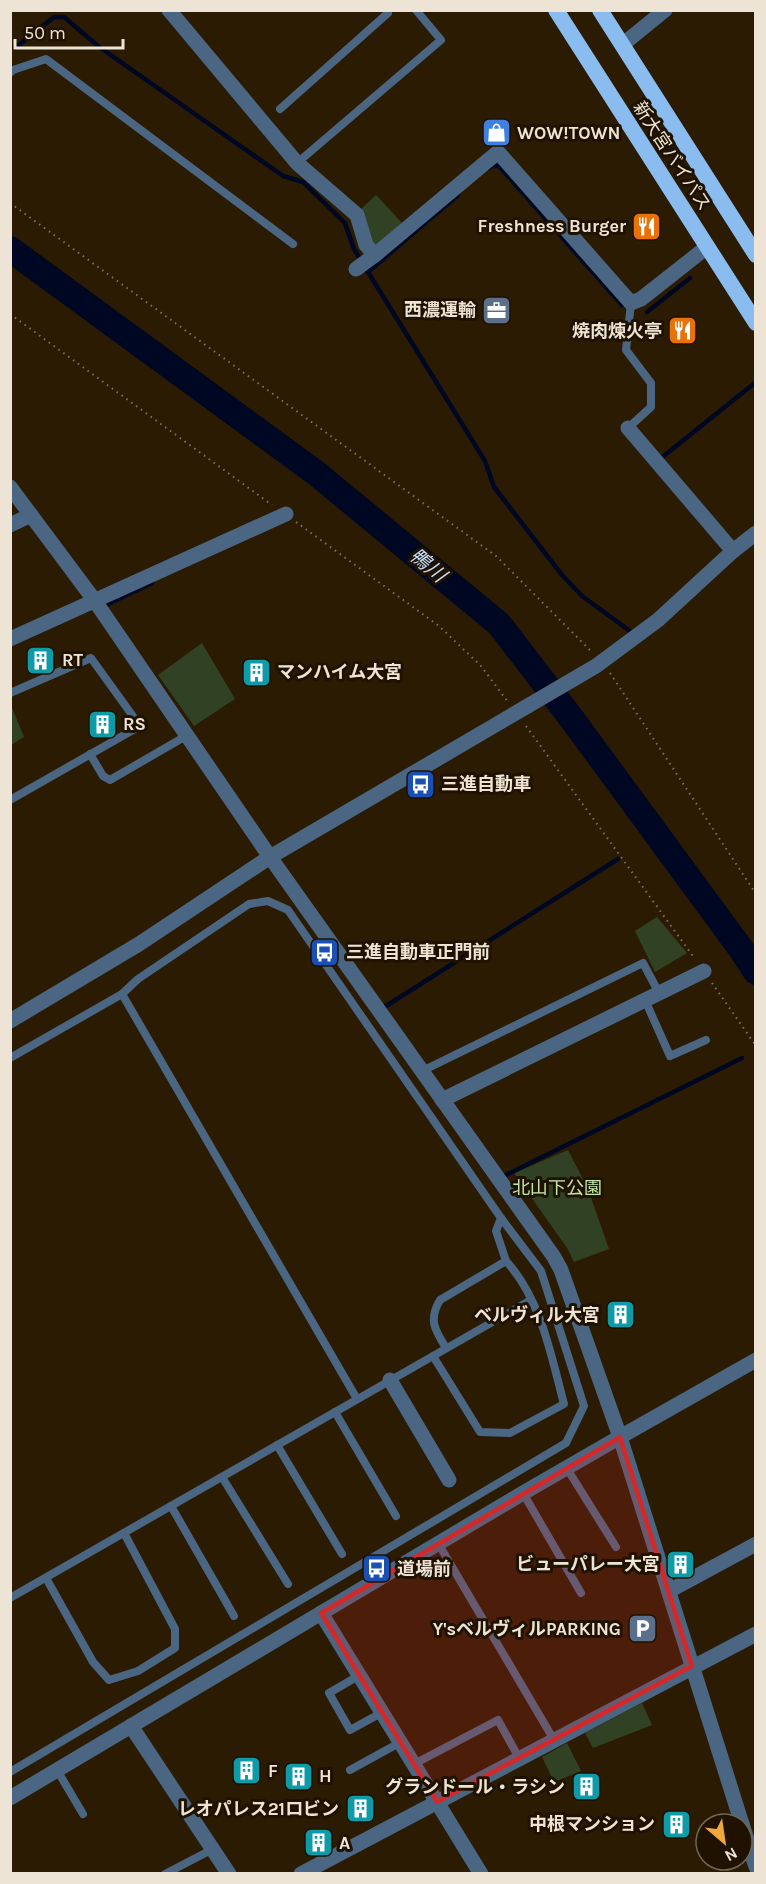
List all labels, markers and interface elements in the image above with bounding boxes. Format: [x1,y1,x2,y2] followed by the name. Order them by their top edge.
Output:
[15,12,123,50] scale bar
[24,22,66,44] text: 50 m
[629,97,715,215] street label: 新大宮バイパス
[480,117,512,149] shop icon: WOW!TOWN
[517,122,620,144] place label: WOW!TOWN
[631,210,663,242] restaurant icon: Freshness Burger
[478,215,626,237] place label: Freshness Burger
[481,294,513,326] office icon: 西濃運輸
[404,299,476,321] place label: 西濃運輸
[667,315,699,347] restaurant icon: 焼肉煉火亭
[572,320,662,342] place label: 焼肉煉火亭
[405,544,452,588] water label: 鴨川
[25,644,57,676] building icon: RT
[62,649,84,671] place label: RT
[240,656,272,688] building icon: マンハイム大宮
[277,661,402,683] place label: マンハイム大宮
[86,708,118,740] building icon: RS
[123,713,146,735] place label: RS
[404,768,436,800] bus stop icon: 三進自動車
[441,773,531,795] place label: 三進自動車
[309,936,341,968] bus stop icon: 三進自動車正門前
[346,941,490,963] place label: 三進自動車正門前
[512,1177,602,1199] park label: 北山下公園
[605,1299,637,1331] building icon: ベルヴィル大宮
[474,1304,600,1326] place label: ベルヴィル大宮
[665,1548,697,1580] building icon: ビューパレー大宮
[360,1553,392,1585] bus stop icon: 道場前
[516,1553,660,1575] place label: ビューパレー大宮
[397,1558,451,1580] place label: 道場前
[626,1613,658,1645] parking icon: Y'sベルヴィルPARKING
[433,1618,621,1640] place label: Y'sベルヴィルPARKING
[231,1755,263,1787] building icon: F
[268,1760,278,1782] place label: F
[282,1760,314,1792] building icon: H
[319,1765,332,1787] place label: H
[570,1771,602,1803] building icon: グランドール・ラシン
[385,1776,565,1798] place label: グランドール・ラシン
[344,1793,376,1825] building icon: レオパレス21ロビン
[178,1798,339,1820] place label: レオパレス21ロビン
[660,1808,692,1840] building icon: 中根マンション
[694,1812,754,1872] north arrow
[529,1813,655,1835] place label: 中根マンション
[302,1827,334,1859] building icon: A
[339,1832,350,1854] place label: A
[721,1844,741,1866] text: N

